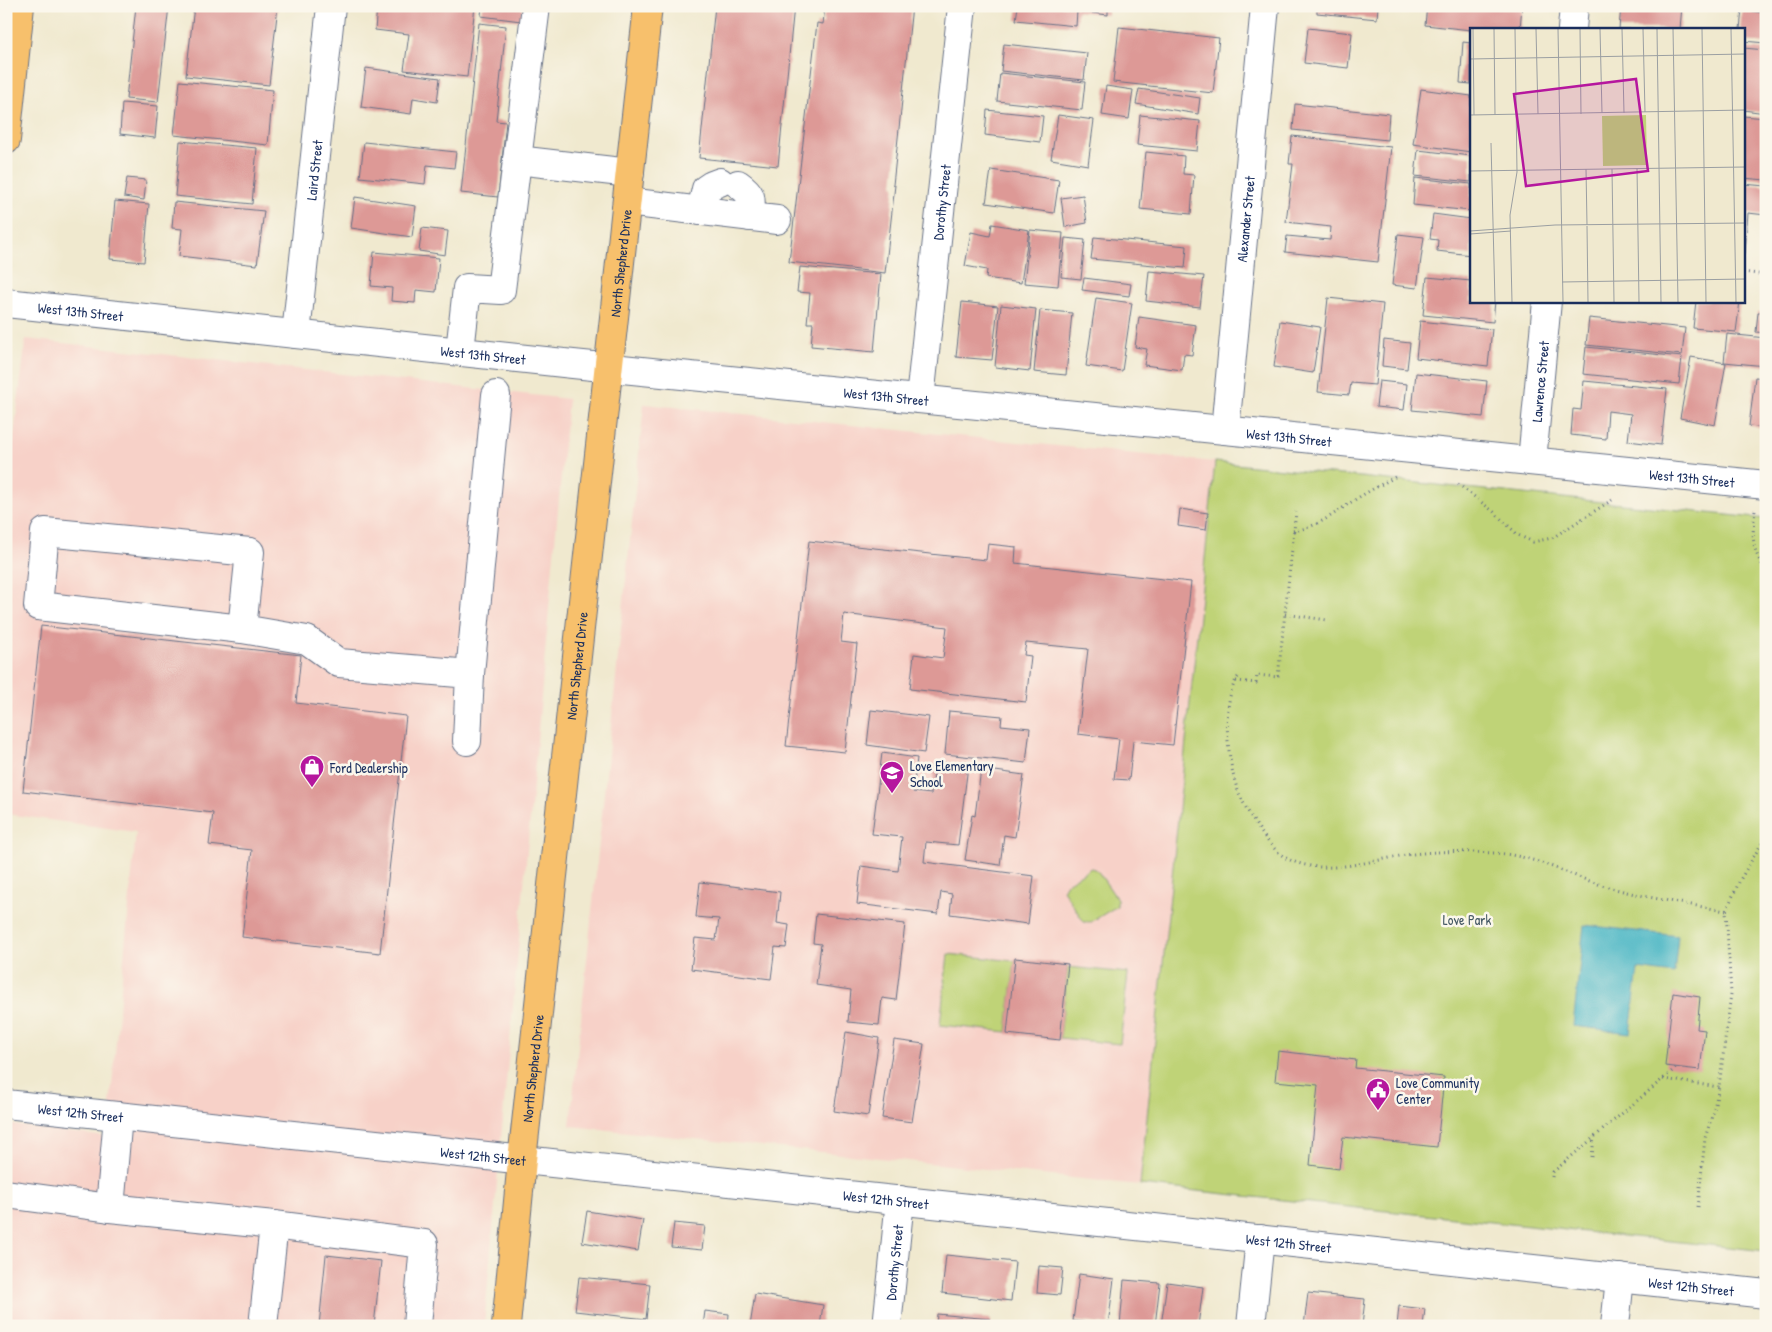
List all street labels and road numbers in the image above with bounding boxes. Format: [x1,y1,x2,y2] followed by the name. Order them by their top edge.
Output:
[301,139,326,201] street label: Laird Street
[928,163,955,241] street label: Dorothy Street
[1231,175,1258,263] street label: Alexander Street
[605,208,635,318] street label: North Shepherd Drive
[37,297,124,325] street label: West 13th Street
[440,340,527,368] street label: West 13th Street
[1526,340,1553,423] street label: Lawrence Street
[843,382,930,410] street label: West 13th Street
[1246,423,1333,450] street label: West 13th Street
[1648,464,1736,491] street label: West 13th Street
[561,610,591,721] street label: North Shepherd Drive
[517,1013,547,1123] street label: North Shepherd Drive
[37,1098,124,1126] street label: West 12th Street
[440,1141,527,1170] street label: West 12th Street
[842,1185,930,1213] street label: West 12th Street
[880,1223,907,1301] street label: Dorothy Street
[1245,1228,1332,1257] street label: West 12th Street
[1647,1272,1735,1300] street label: West 12th Street

